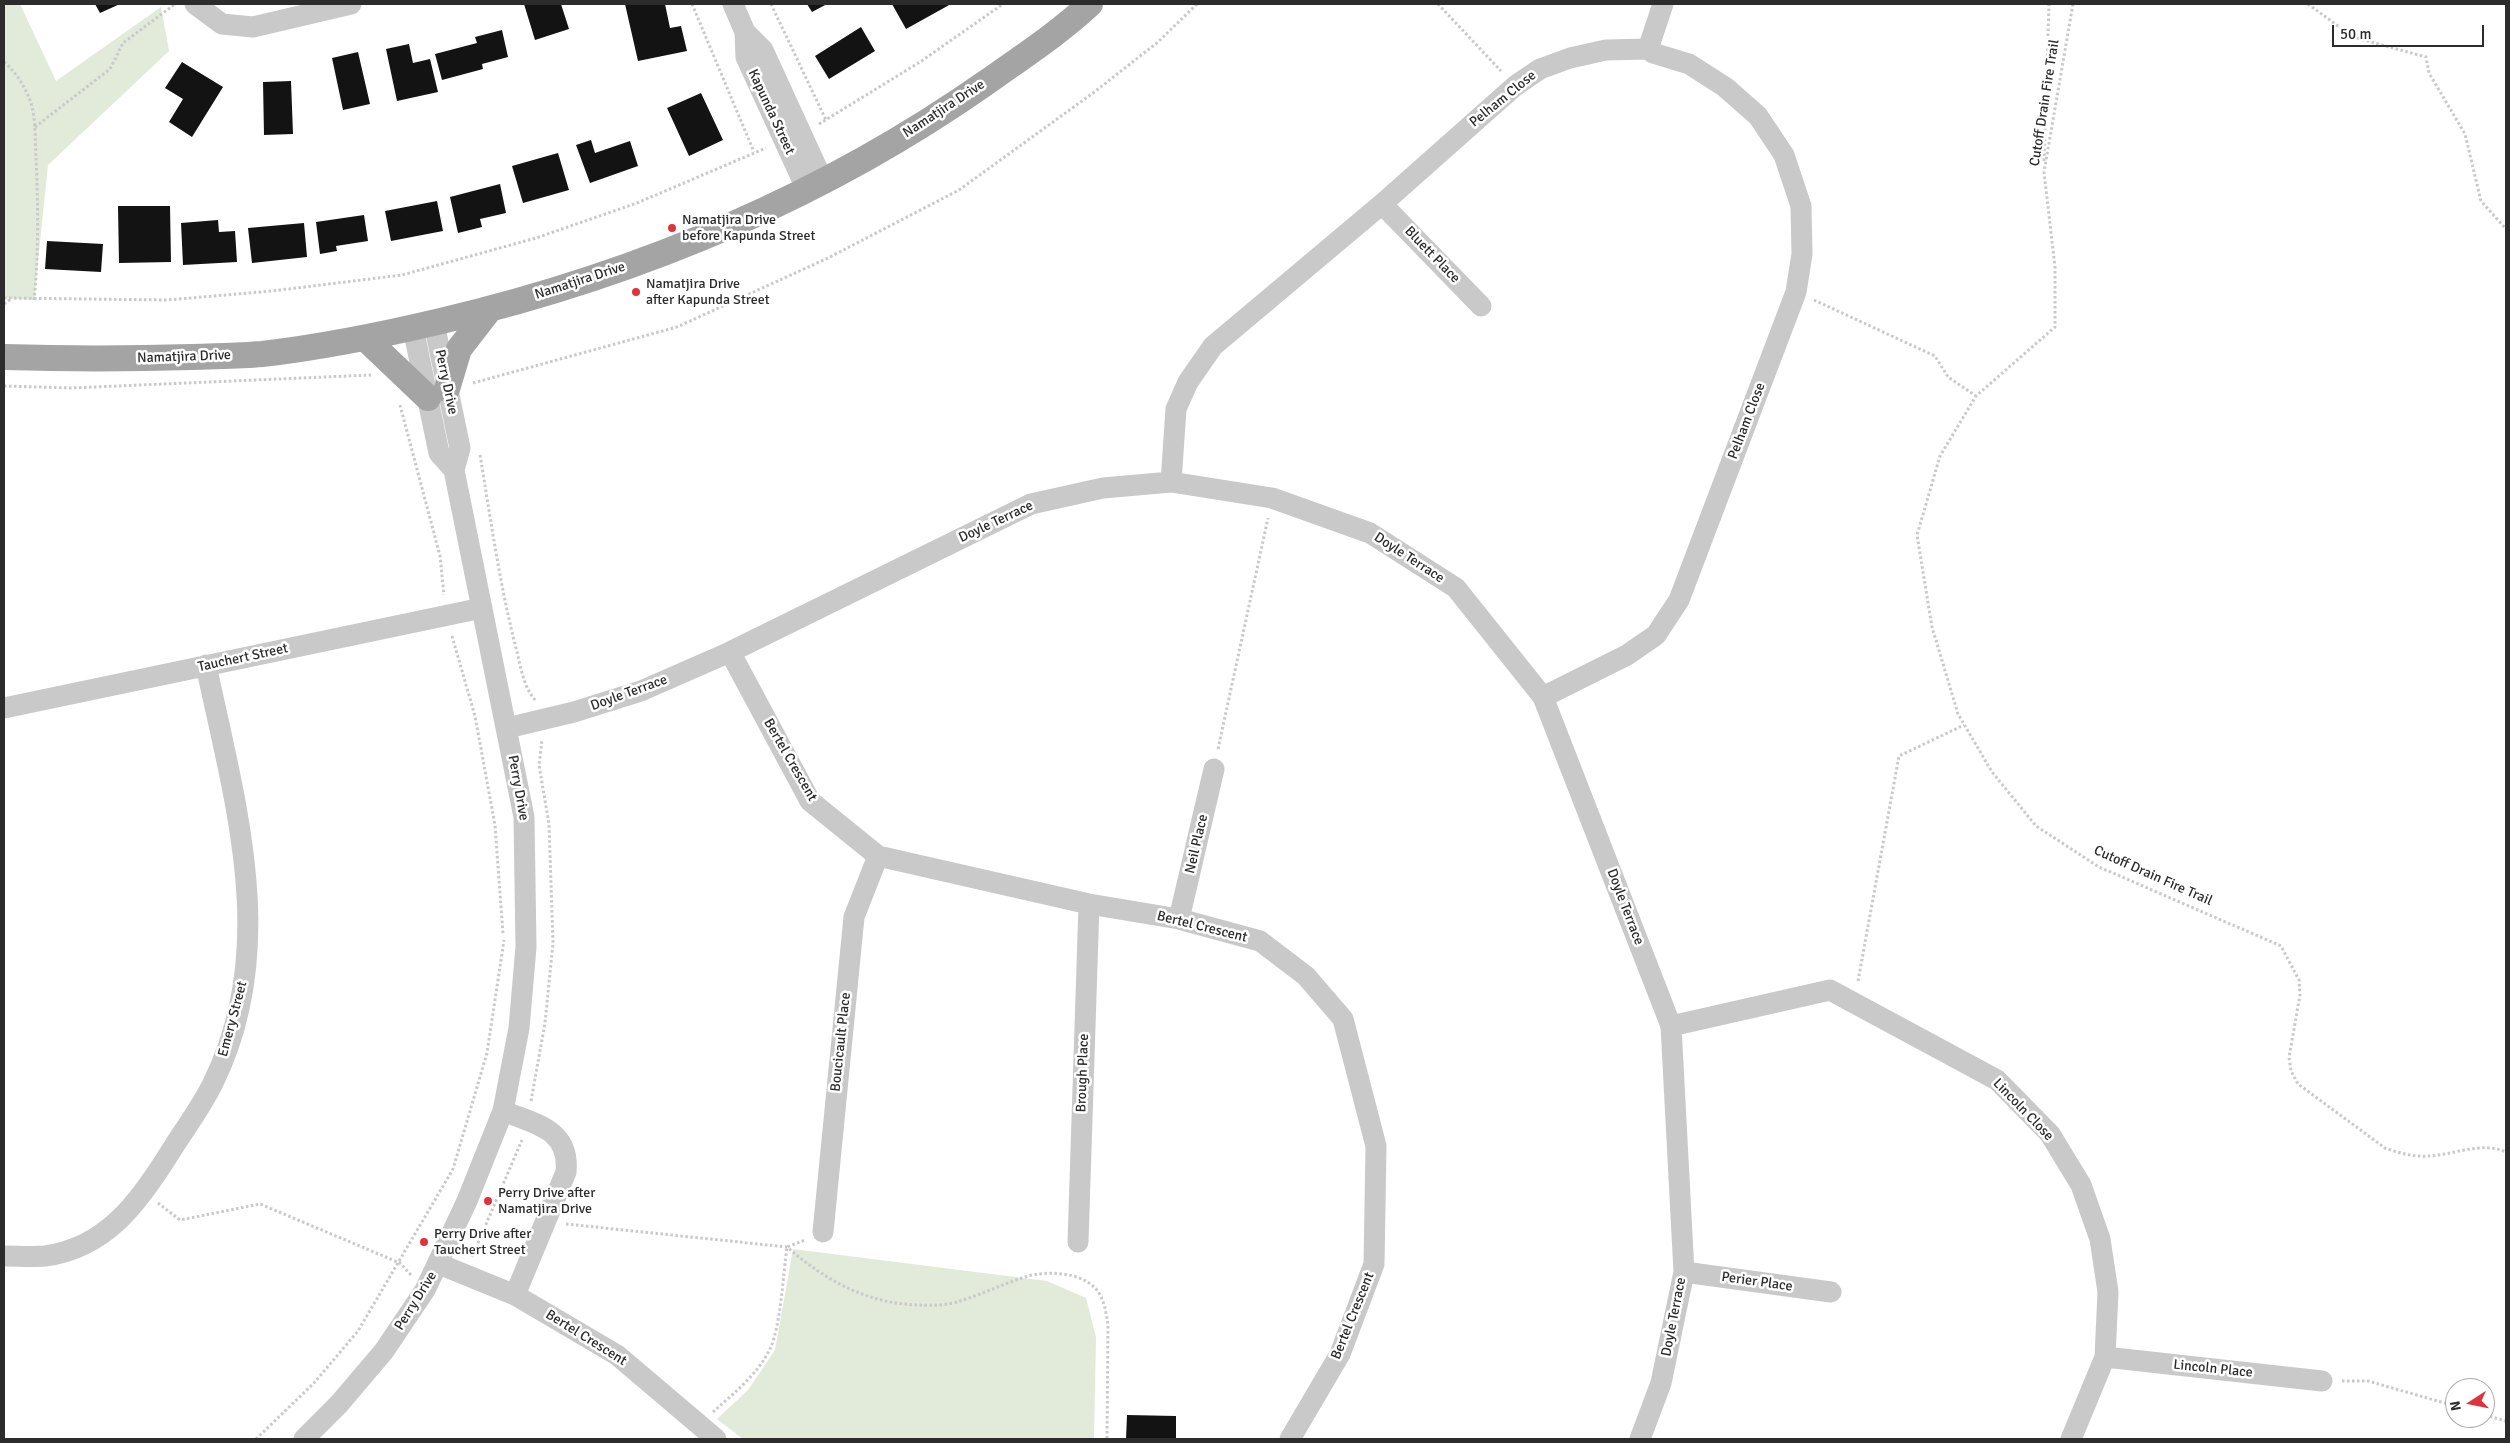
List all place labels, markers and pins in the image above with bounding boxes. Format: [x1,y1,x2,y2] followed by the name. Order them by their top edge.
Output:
[682,212,815,244] place label: Namatjira Drive before Kapunda Street
[666,222,678,234] marker: Namatjira Drive before Kapunda Street
[646,276,770,308] place label: Namatjira Drive after Kapunda Street
[630,286,642,298] marker: Namatjira Drive after Kapunda Street
[498,1185,596,1218] place label: Perry Drive after Namatjira Drive
[482,1195,494,1207] marker: Perry Drive after Namatjira Drive
[434,1226,532,1258] place label: Perry Drive after Tauchert Street
[418,1236,430,1248] marker: Perry Drive after Tauchert Street

